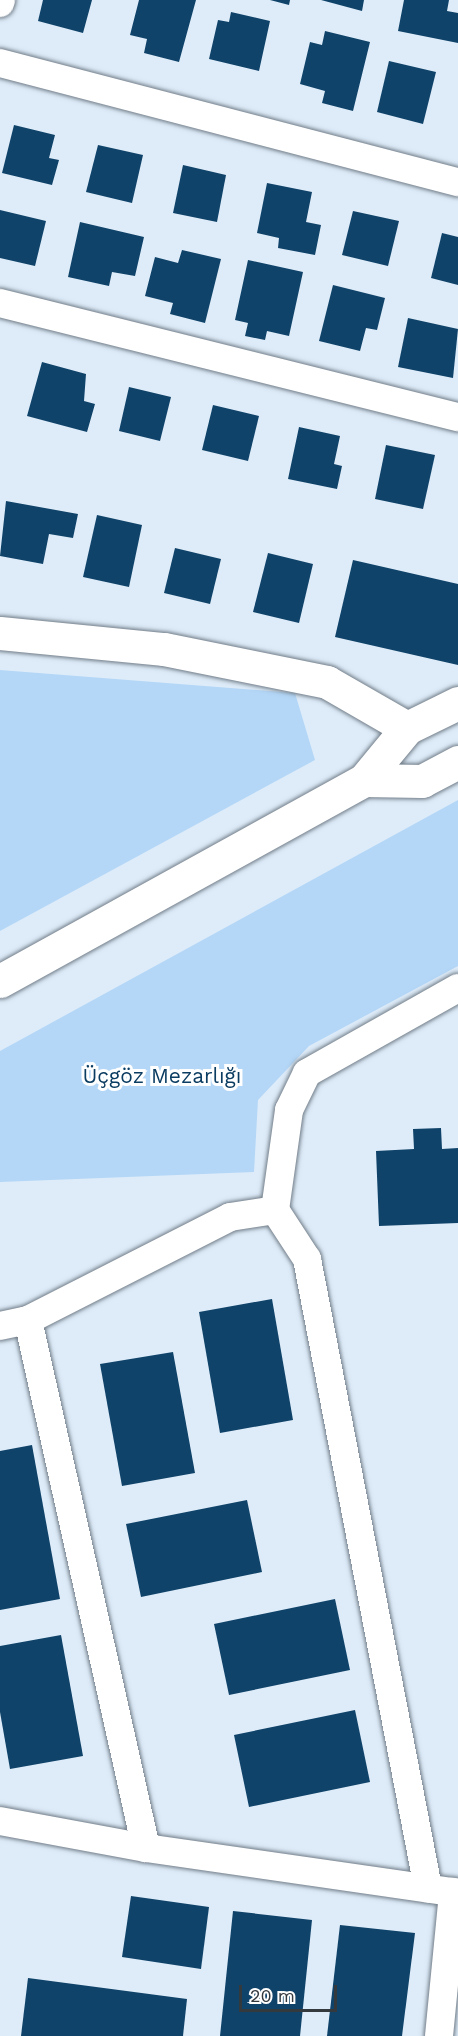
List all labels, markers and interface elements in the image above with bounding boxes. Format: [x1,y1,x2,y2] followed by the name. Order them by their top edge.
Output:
[83,1063,241,1089] park label: Üçgöz Mezarlığı
[242,1973,340,2011] scale bar
[250,1985,295,2006] text: 20 m

